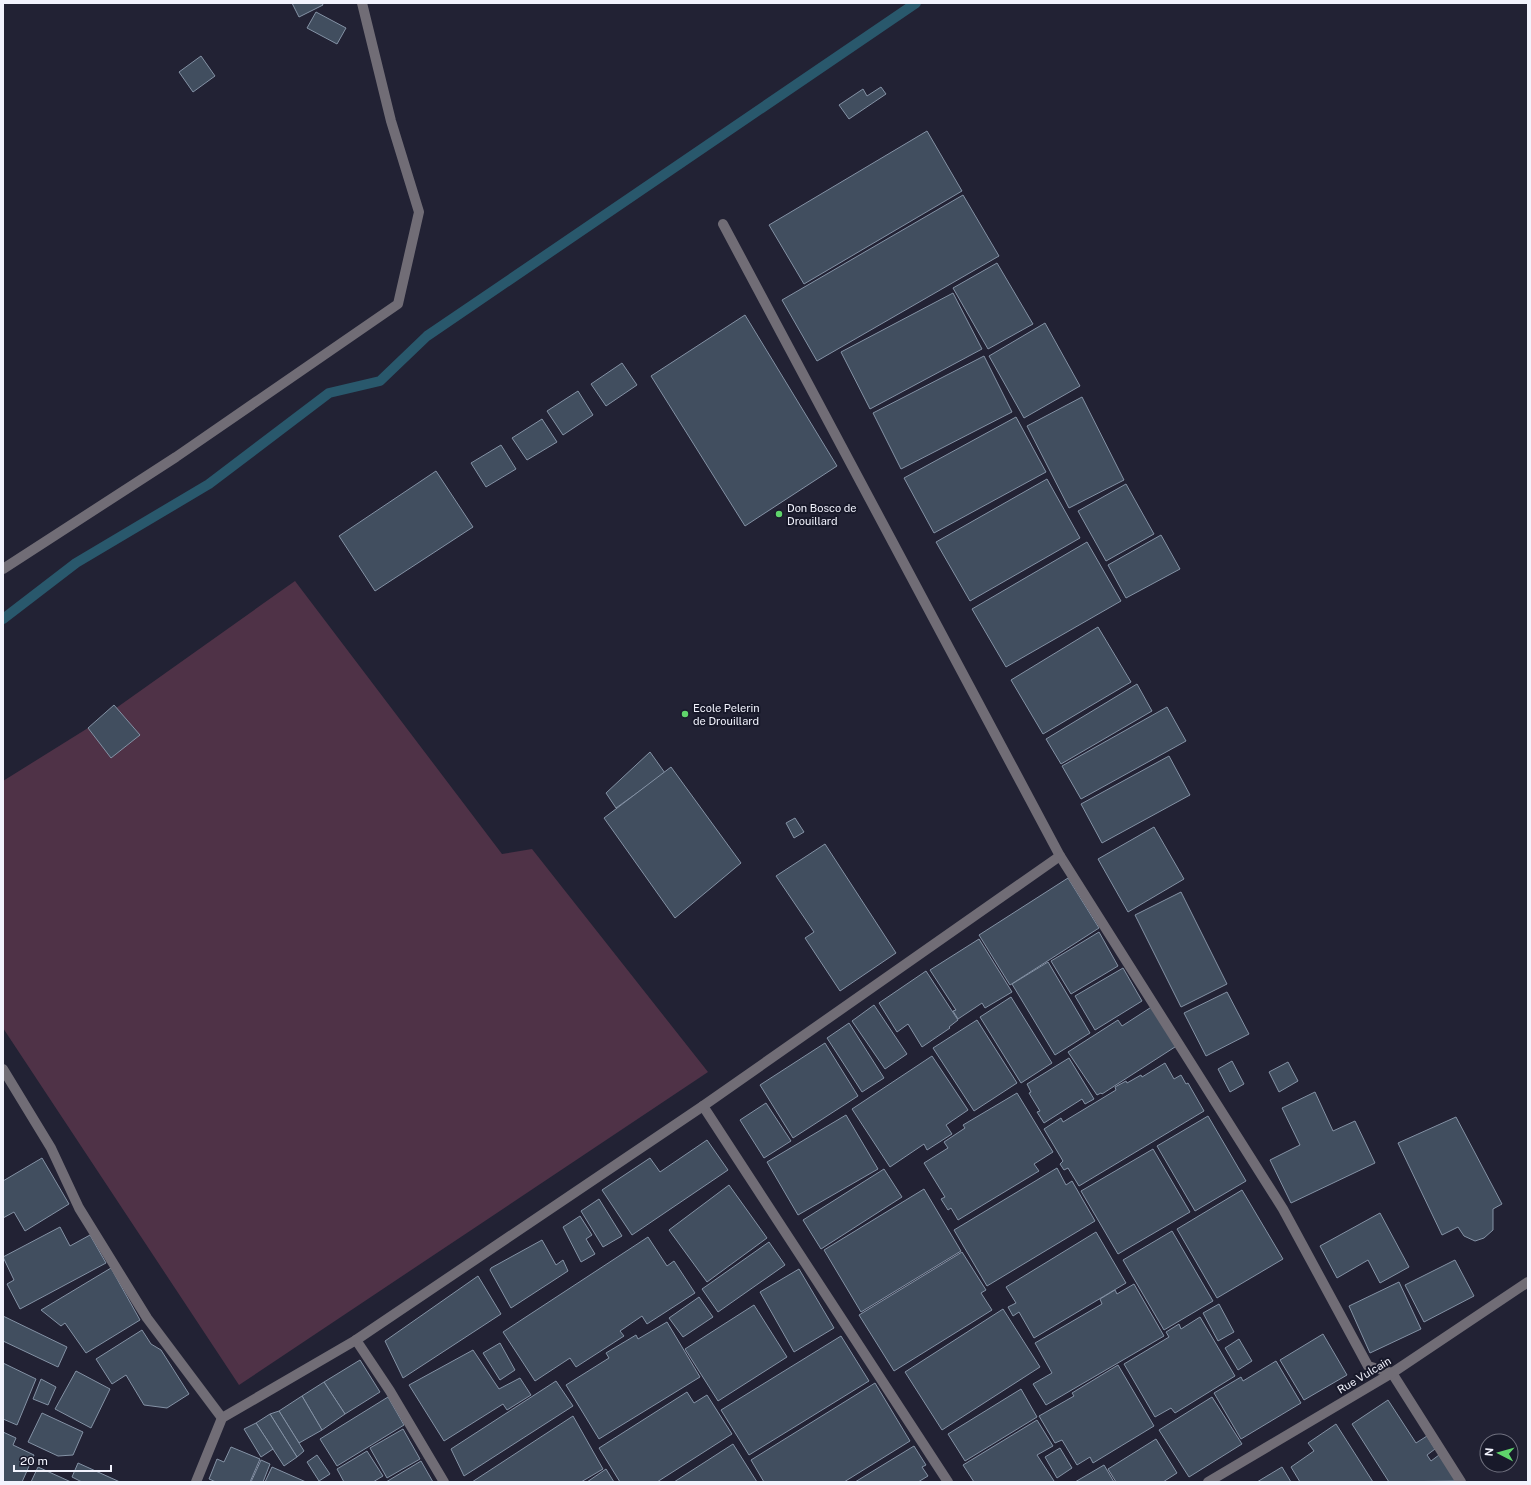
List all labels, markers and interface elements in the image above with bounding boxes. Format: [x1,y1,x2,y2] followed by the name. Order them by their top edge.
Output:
[787,502,856,527] place label: Don Bosco de Drouillard
[774,509,784,519] marker: Don Bosco de Drouillard
[693,702,760,727] place label: Ecole Pelerin de Drouillard
[680,709,690,719] marker: Ecole Pelerin de Drouillard
[1335,1354,1393,1396] street label: Rue Vulcain
[1479,1433,1519,1473] north arrow
[14,1447,111,1473] scale bar
[1483,1447,1495,1457] text: N
[20,1454,48,1468] text: 20 m

